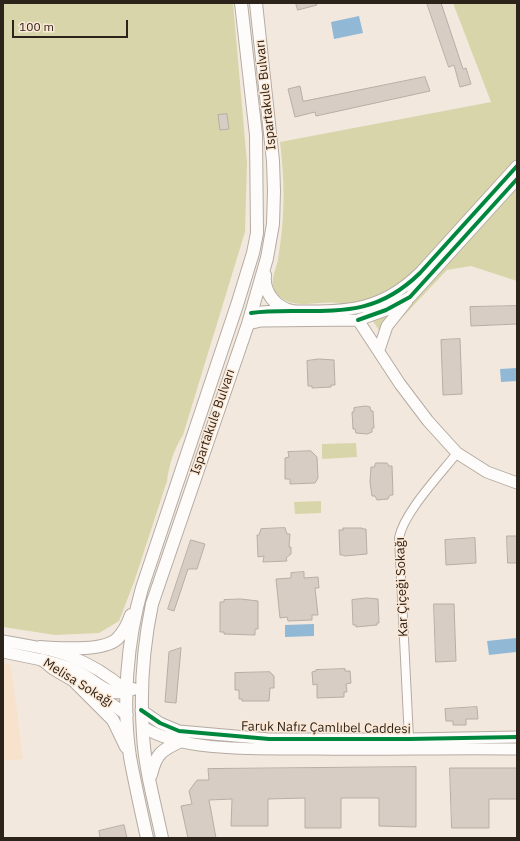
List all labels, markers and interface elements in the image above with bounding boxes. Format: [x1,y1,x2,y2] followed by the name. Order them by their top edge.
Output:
[14,12,130,38] scale bar
[19,19,54,34] text: 100 m
[252,39,280,151] street label: Ispartakule Bulvarı
[188,367,238,477] street label: Ispartakule Bulvarı
[392,537,412,637] street label: Kar Çiçeği Sokağı
[40,655,116,711] street label: Melisa Sokağı
[241,719,411,737] street label: Faruk Nafız Çamlıbel Caddesi

